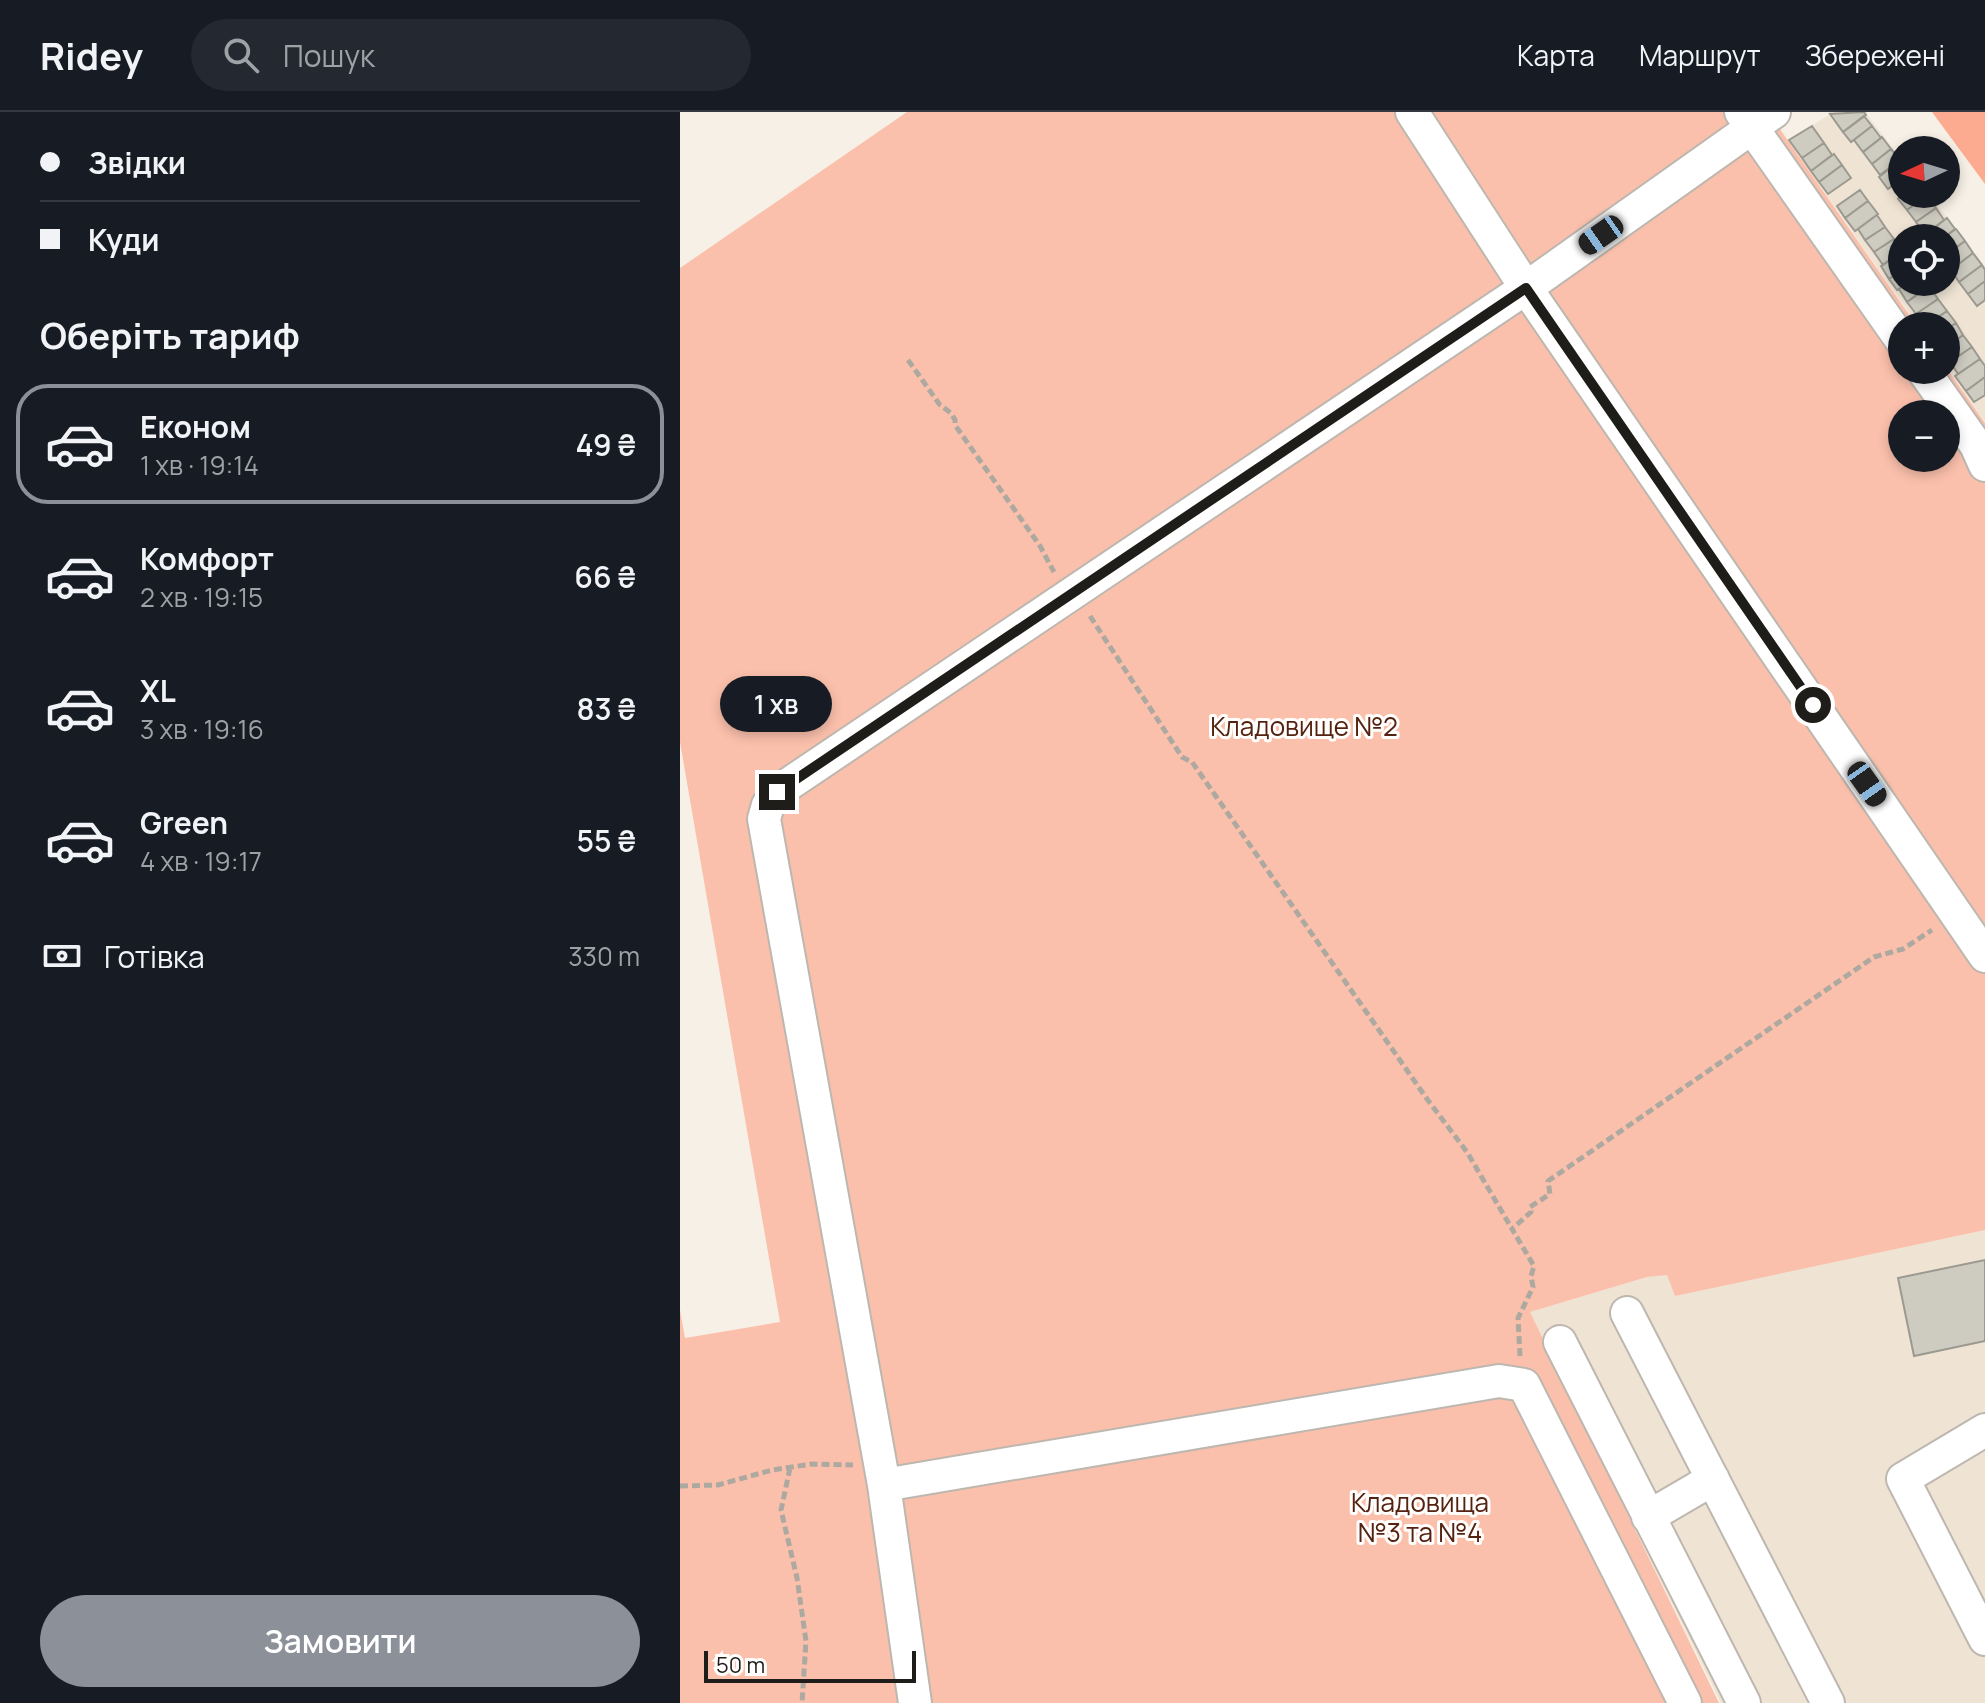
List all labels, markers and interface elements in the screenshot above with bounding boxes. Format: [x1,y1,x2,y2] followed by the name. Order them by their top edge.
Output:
[191,19,751,91] search box
[40,29,143,81] text: Ridey
[219,33,263,77] icon: search
[283,35,375,76] text: Пошук
[1517,36,1595,74] text: Карта
[1639,36,1761,74] text: Маршрут
[1805,36,1945,74] text: Збережені
[1888,136,1960,208] north arrow
[1888,136,1960,472] map controls
[88,142,186,183] text: Звідки
[1574,211,1628,259] car
[88,219,160,260] text: Куди
[1888,224,1960,296] button: locate
[40,311,300,360] text: Оберіть тариф
[1888,312,1960,384] button: +
[1888,400,1960,472] button: −
[140,406,251,447] text: Економ
[44,408,116,480] icon: car
[575,424,636,465] text: 49 ₴
[140,447,259,483] text: 1 хв · 19:14
[140,538,274,579] text: Комфорт
[44,540,116,612] icon: car
[574,556,636,597] text: 66 ₴
[140,579,263,615] text: 2 хв · 19:15
[140,670,176,711] text: XL
[44,672,116,744] icon: car
[721,676,833,732] callout: 1 хв
[754,686,798,722] text: 1 хв
[1795,687,1831,723] route start
[576,688,636,729] text: 83 ₴
[1210,708,1398,744] park label: Кладовище №2
[140,711,264,747] text: 3 хв · 19:16
[1843,757,1891,811] car
[759,774,795,810] route end
[140,802,228,843] text: Green
[44,804,116,876] icon: car
[577,820,636,861] text: 55 ₴
[140,843,262,879] text: 4 хв · 19:17
[40,934,84,978] icon: cash
[104,936,205,977] text: Готівка
[568,938,640,974] text: 330 m
[1351,1484,1489,1550] park label: Кладовища №3 та №4
[40,1595,640,1687] button: Замовити
[704,1647,916,1683] scale bar
[716,1650,765,1680] text: 50 m

